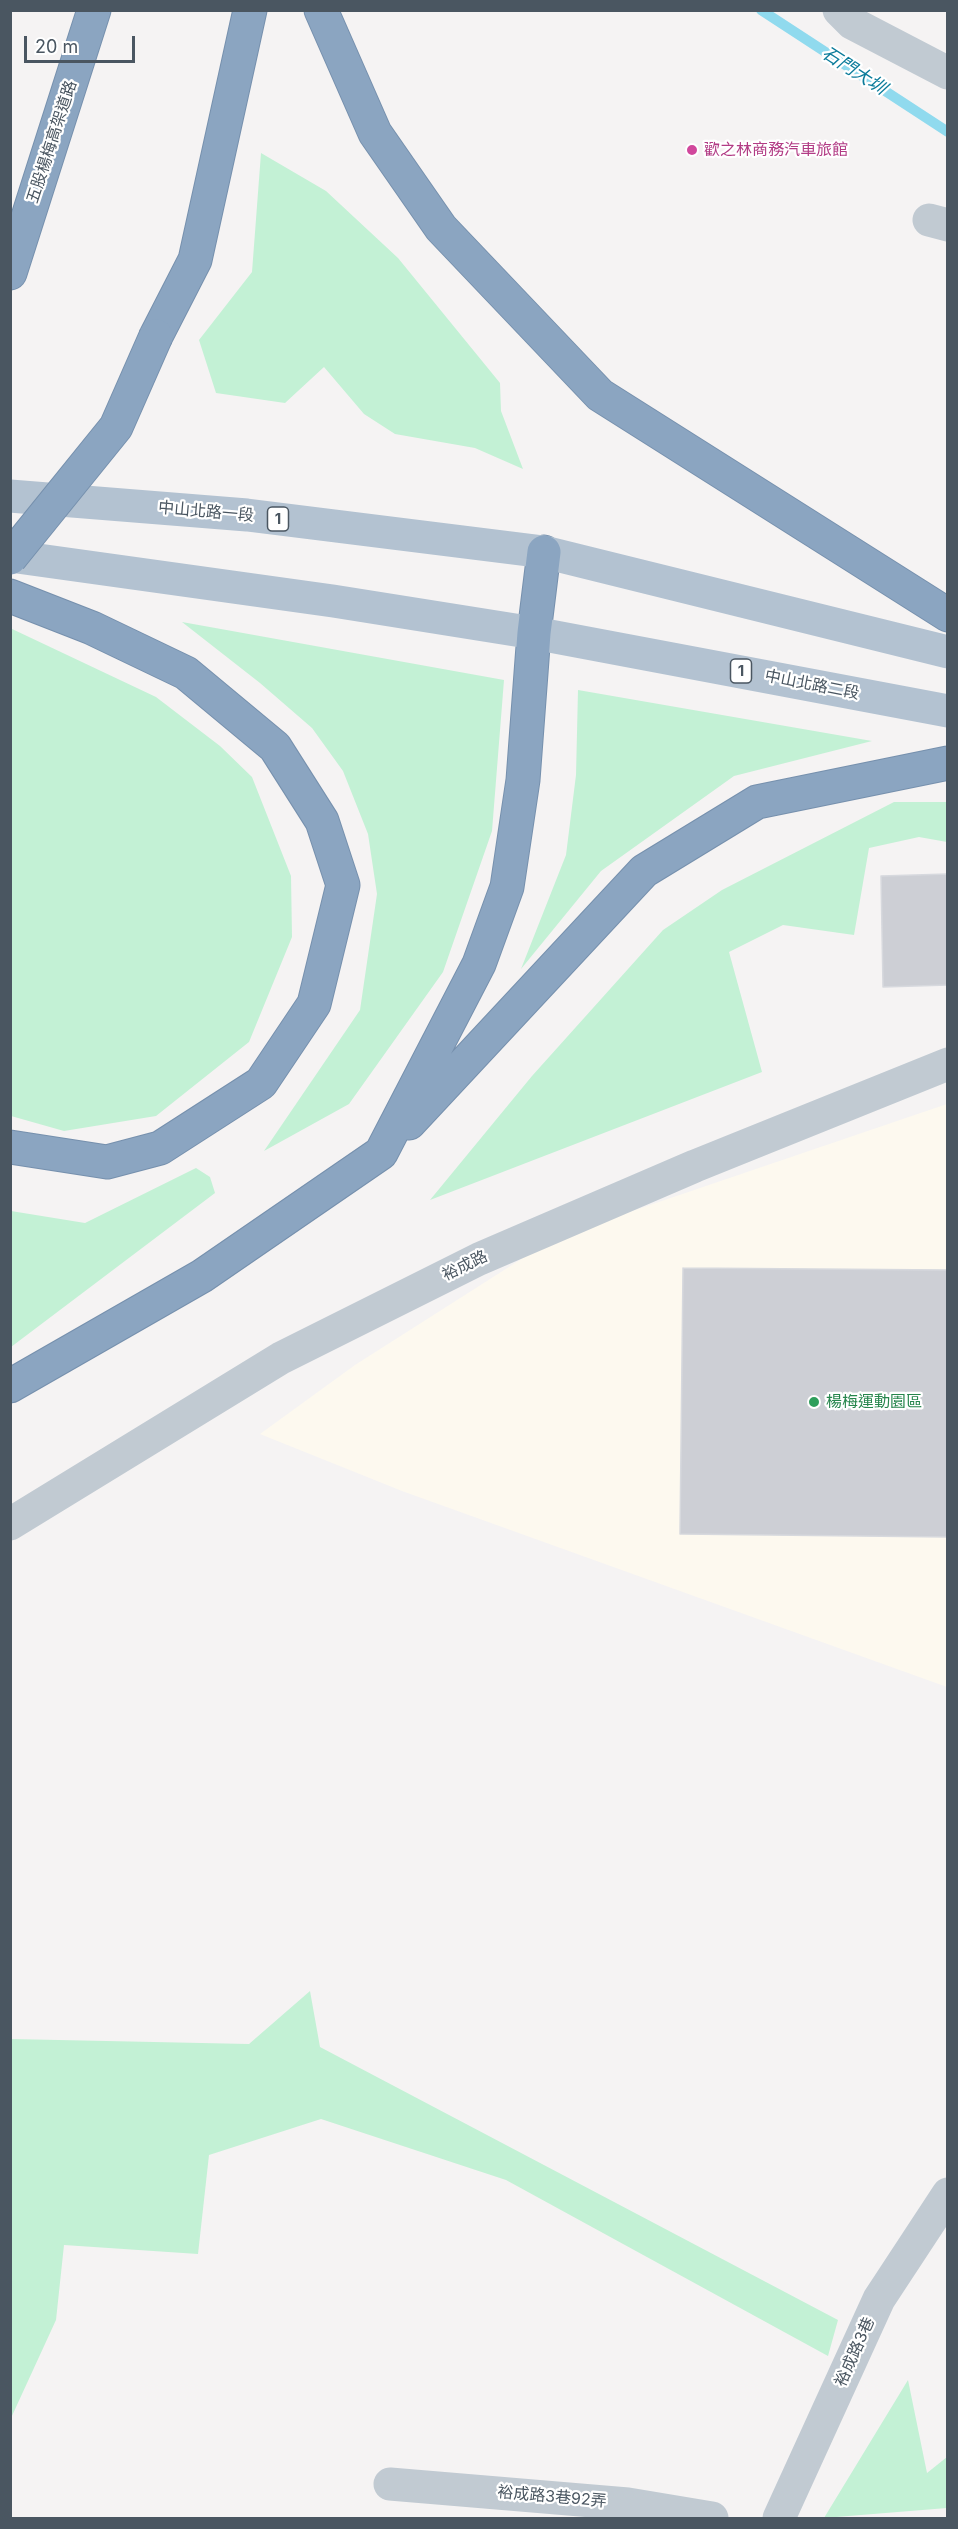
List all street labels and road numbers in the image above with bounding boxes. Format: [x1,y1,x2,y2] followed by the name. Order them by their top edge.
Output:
[23,78,81,206] street label: 五股楊梅高架道路
[157,498,255,526] street label: 中山北路一段
[268,507,288,531] road number: 1
[730,659,752,683] road number: 1
[763,666,861,704] street label: 中山北路二段
[439,1247,491,1285] street label: 裕成路
[831,2314,879,2390] street label: 裕成路3巷
[497,2483,607,2511] street label: 裕成路3巷92弄

